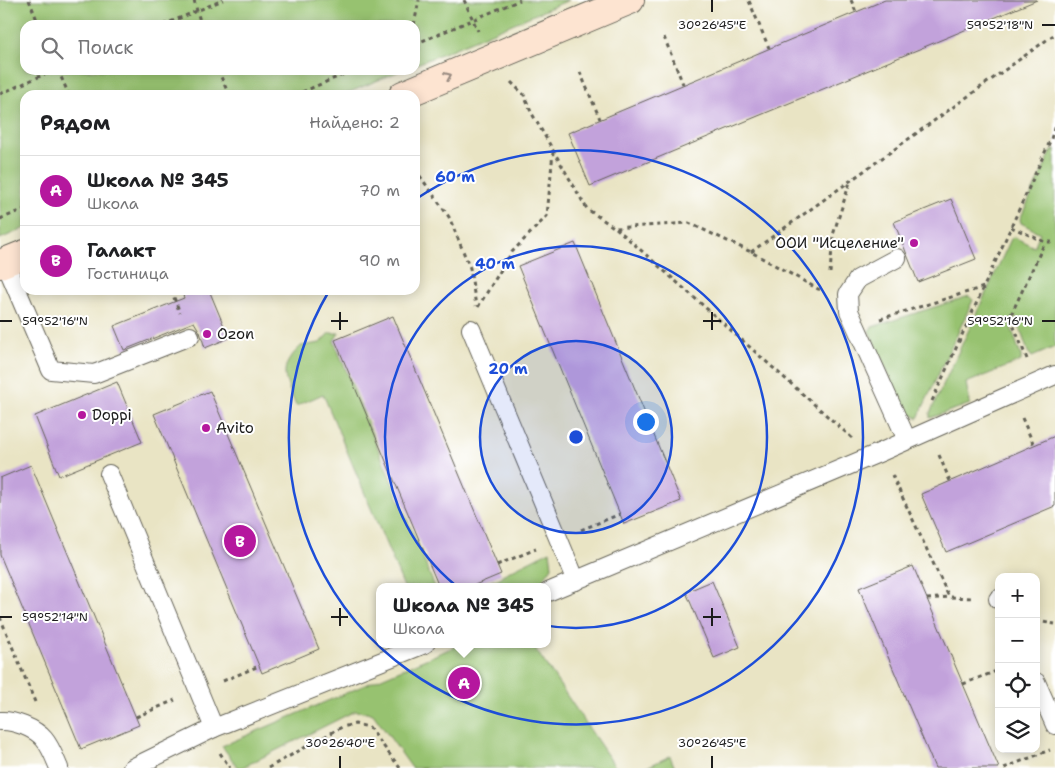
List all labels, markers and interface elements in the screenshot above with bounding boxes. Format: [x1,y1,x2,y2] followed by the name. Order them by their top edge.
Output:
[678,17,746,33] text: 30°26'45"E
[967,17,1033,33] text: 59°52'18"N
[20,20,420,75] search box
[38,34,66,62] icon: search
[78,35,133,60] text: Поиск
[443,72,452,82] one-way arrow
[40,109,110,137] text: Рядом
[309,112,400,133] text: Найдено: 2
[435,167,475,187] text: 60 m
[87,168,229,193] text: Школа № 345
[50,180,62,201] text: A
[359,180,400,201] text: 70 m
[87,193,139,214] text: Школа
[775,233,904,253] place label: ООИ "Исцеление"
[908,237,920,249] marker: ООИ "Исцеление"
[87,238,156,263] text: Галакт
[51,250,61,271] text: B
[359,250,400,271] text: 90 m
[475,254,515,274] text: 40 m
[87,263,169,284] text: Гостиница
[22,313,88,329] text: 59°52'16"N
[967,313,1033,329] text: 59°52'16"N
[217,324,254,344] place label: Ozon
[201,328,213,340] marker: Ozon
[488,359,528,379] text: 20 m
[92,405,132,425] place label: Doppi
[76,409,88,421] marker: Doppi
[633,409,659,435] your location
[216,418,254,438] place label: Avito
[200,422,212,434] marker: Avito
[567,428,585,446] centre of rings
[224,522,256,560] pin: B
[995,573,1040,753] map controls
[995,573,1040,618] button: +
[376,583,551,648] popup
[393,593,534,618] text: Школа № 345
[22,609,88,625] text: 59°52'14"N
[393,618,445,639] text: Школа
[995,618,1040,663] button: −
[995,663,1040,708] button: locate
[448,664,480,702] pin: A
[995,708,1040,753] button: layers
[305,735,375,751] text: 30°26'40"E
[678,735,746,751] text: 30°26'45"E

